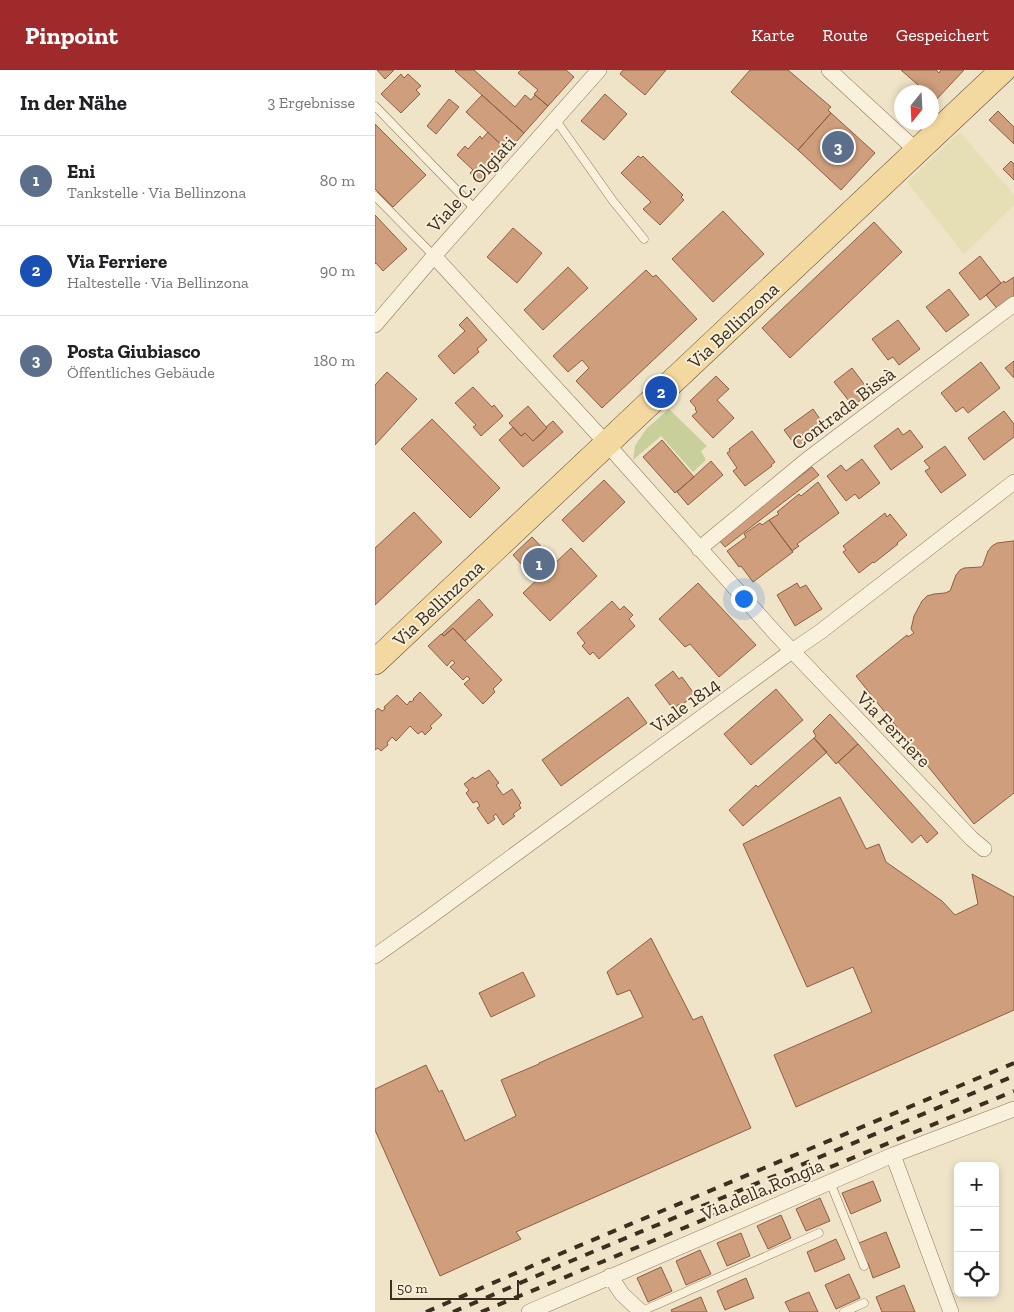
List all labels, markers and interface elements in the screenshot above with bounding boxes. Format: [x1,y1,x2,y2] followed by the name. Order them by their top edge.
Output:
[25,21,118,50] text: Pinpoint
[751,24,794,46] text: Karte
[822,24,868,46] text: Route
[896,24,989,46] text: Gespeichert
[894,85,939,130] north arrow
[20,90,127,115] text: In der Nähe
[267,93,355,112] text: 3 Ergebnisse
[822,128,854,166] pin: 3
[422,132,520,238] street label: Viale C. Olgiati
[67,160,95,183] text: Eni
[33,171,39,190] text: 1
[320,171,355,190] text: 80 m
[67,183,246,202] text: Tankstelle · Via Bellinzona
[67,250,167,273] text: Via Ferriere
[32,261,40,280] text: 2
[320,261,355,280] text: 90 m
[67,273,249,292] text: Haltestelle · Via Bellinzona
[682,277,784,374] street label: Via Bellinzona
[67,340,201,363] text: Posta Giubiasco
[32,351,40,370] text: 3
[314,351,355,370] text: 180 m
[787,362,900,455] street label: Contrada Bissà
[67,363,215,382] text: Öffentliches Gebäude
[645,373,677,411] pin: 2
[523,545,555,583] pin: 1
[387,555,489,652] street label: Via Bellinzona
[731,586,757,612] your location
[645,673,724,739] street label: Viale 1814
[851,686,936,772] street label: Via Ferriere
[697,1153,827,1226] street label: Via della Rongia
[954,1162,999,1297] map controls
[954,1162,999,1207] button: +
[954,1207,999,1252] button: −
[954,1252,999,1297] button: locate
[390,1277,519,1300] scale bar
[397,1280,428,1297] text: 50 m

